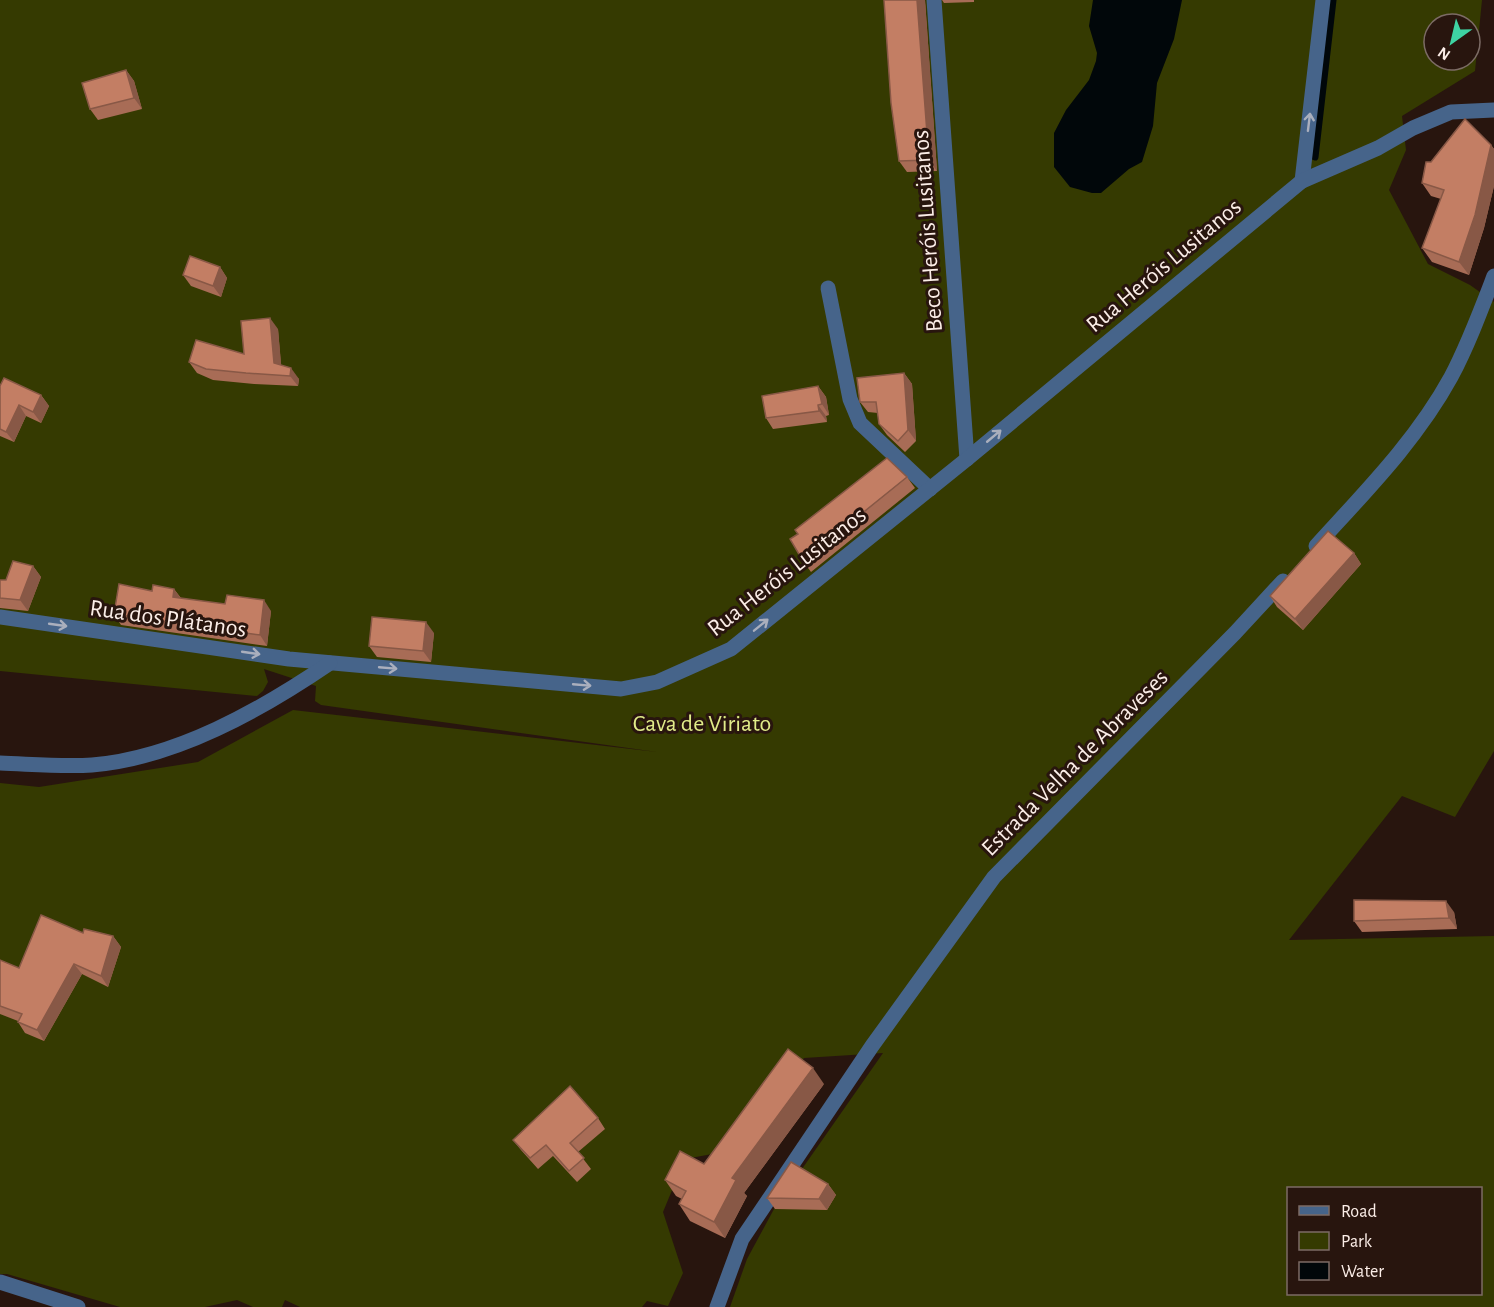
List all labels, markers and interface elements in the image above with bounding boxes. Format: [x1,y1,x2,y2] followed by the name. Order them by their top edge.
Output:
[1422,12,1482,72] north arrow
[1435,44,1453,63] text: N
[1304,113,1315,133] one-way arrow
[909,129,947,333] street label: Beco Heróis Lusitanos
[1082,195,1246,337] street label: Rua Heróis Lusitanos
[986,429,1001,443] one-way arrow
[703,503,871,641] street label: Rua Heróis Lusitanos
[88,596,248,642] street label: Rua dos Plátanos
[752,618,768,631] one-way arrow
[47,620,67,631] one-way arrow
[240,648,260,659] one-way arrow
[377,663,397,674] one-way arrow
[977,665,1173,861] street label: Estrada Velha de Abraveses
[572,680,592,691] one-way arrow
[633,712,771,736] park label: Cava de Viriato
[1287,1187,1482,1295] legend
[1341,1203,1377,1221] text: Road
[1341,1233,1373,1251] text: Park
[1341,1263,1384,1281] text: Water

